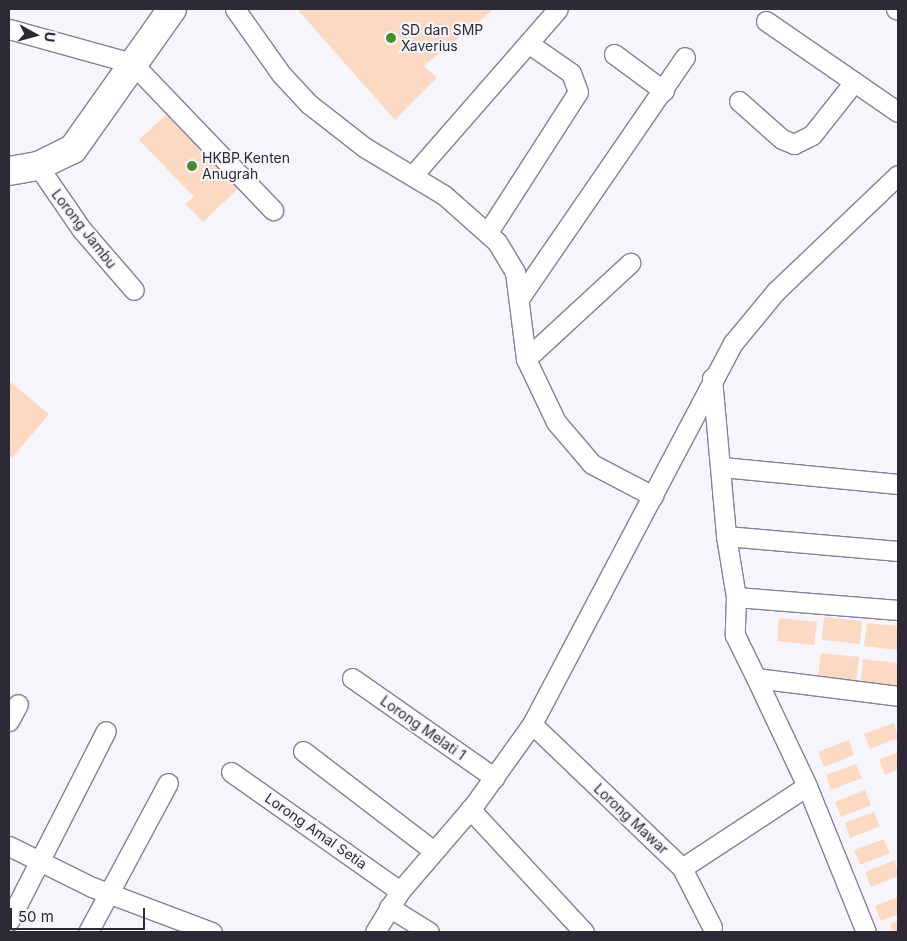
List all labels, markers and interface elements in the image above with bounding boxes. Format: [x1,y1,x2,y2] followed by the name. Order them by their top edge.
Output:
[10,10,60,60] north arrow
[401,22,483,54] place label: SD dan SMP Xaverius
[41,31,59,43] text: U
[385,32,397,44] marker: SD dan SMP Xaverius
[202,150,290,182] place label: HKBP Kenten Anugrah
[186,160,198,172] marker: HKBP Kenten Anugrah
[48,186,120,272] street label: Lorong Jambu
[377,692,469,764] street label: Lorong Melati 1
[590,780,672,858] street label: Lorong Mawar
[262,790,370,872] street label: Lorong Amal Setia
[12,898,148,930] scale bar
[18,907,54,926] text: 50 m

